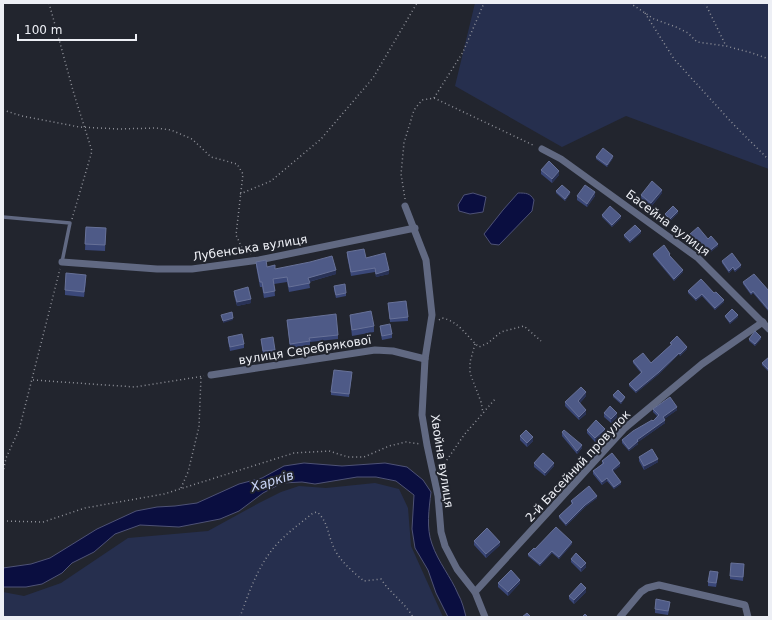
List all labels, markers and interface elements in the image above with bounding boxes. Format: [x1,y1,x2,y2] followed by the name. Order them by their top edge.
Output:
[18,16,136,42] scale bar
[24,23,62,37] text: 100 m
[623,187,713,259] street label: Басейна вулиця
[192,232,308,264] street label: Лубeнська вулиця
[238,332,373,367] street label: вулиця Серебрякової
[523,407,633,525] street label: 2-й Басейний провулок
[428,413,456,509] street label: Хвойна вулиця
[248,467,295,495] water label: Харків

